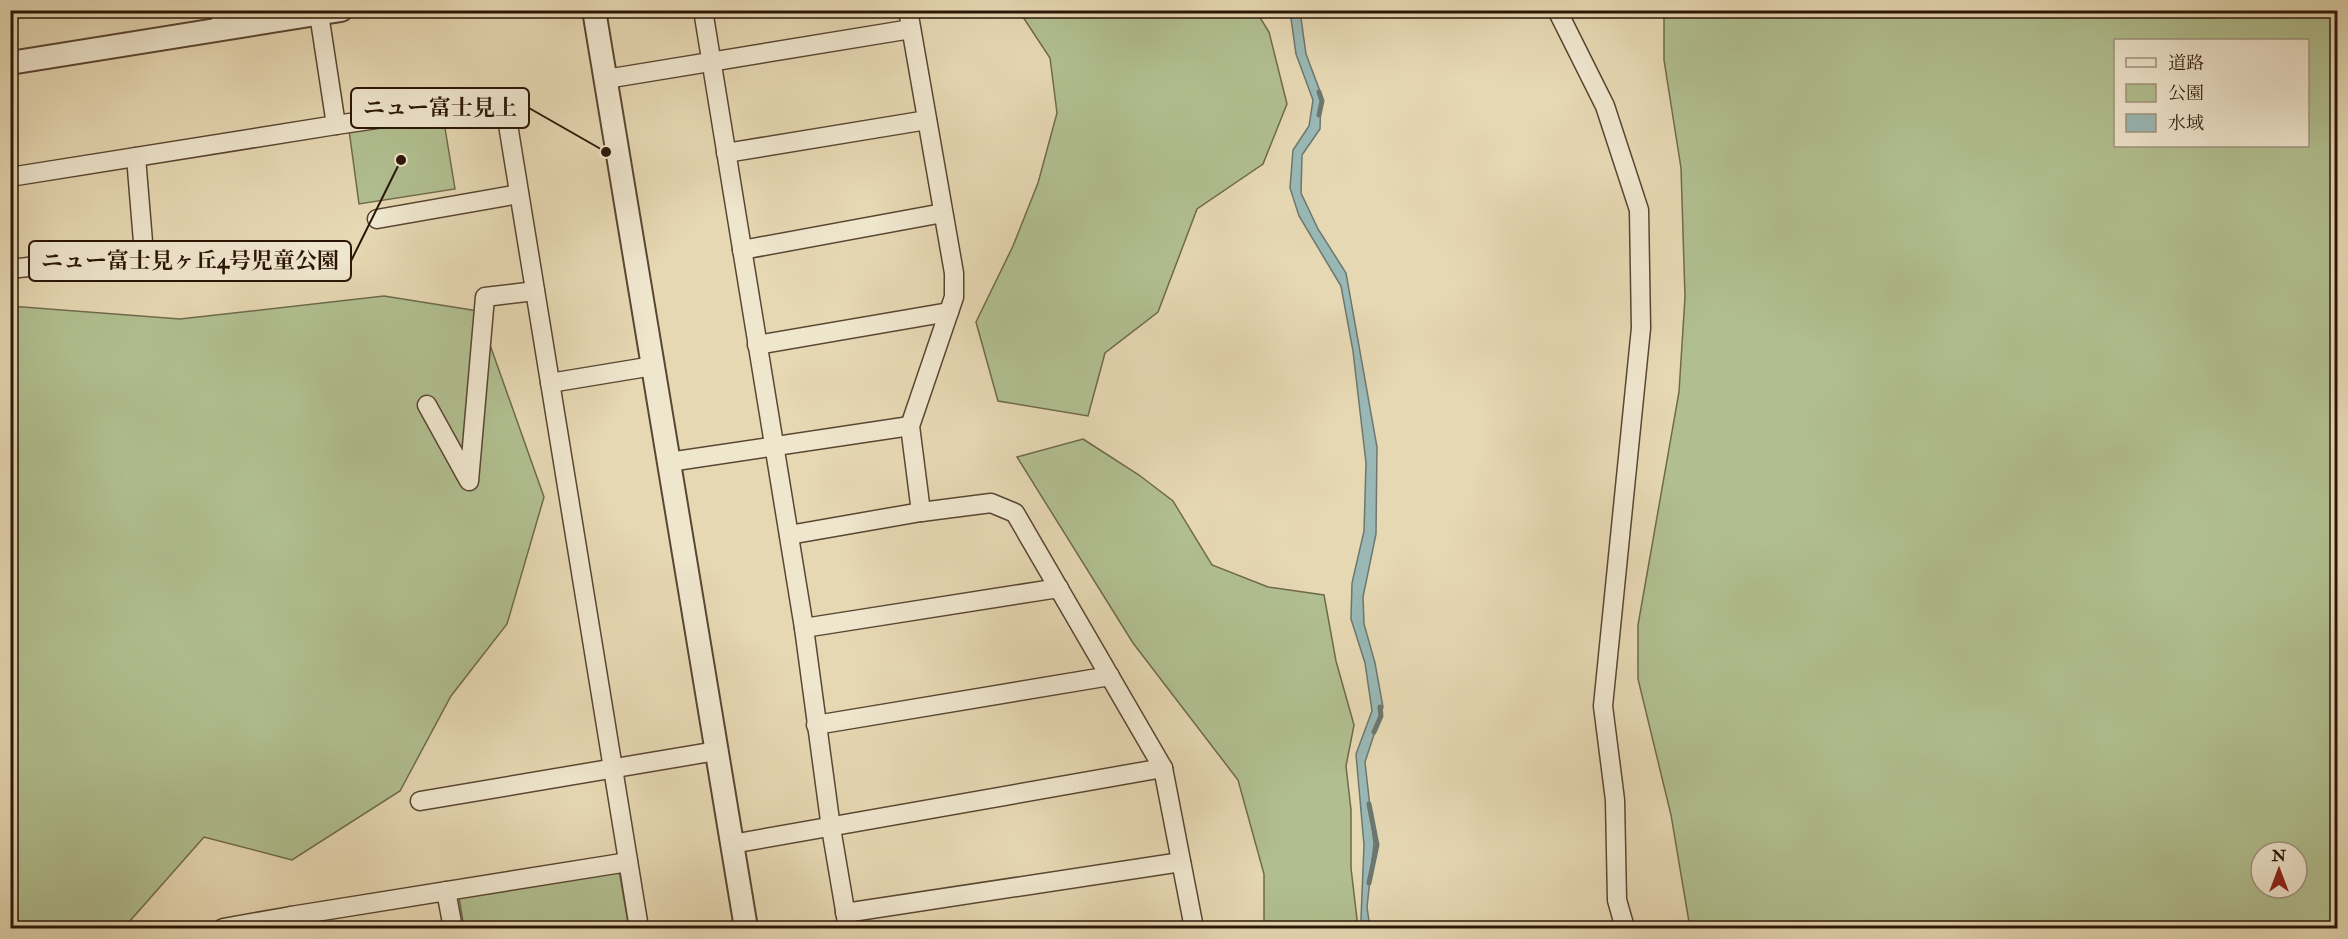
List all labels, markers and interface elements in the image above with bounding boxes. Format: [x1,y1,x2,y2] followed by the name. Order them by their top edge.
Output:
[2114,39,2309,147] legend
[2168,52,2204,75] text: 道路
[2168,82,2204,105] text: 公園
[351,88,529,128] callout: ニュー富士見上
[363,94,517,122] text: ニュー富士見上
[2168,112,2204,135] text: 水域
[29,241,351,281] callout: ニュー富士見ヶ丘4号児童公園
[41,247,339,275] text: ニュー富士見ヶ丘4号児童公園
[2249,840,2309,900] north arrow
[2271,846,2287,866] text: N

